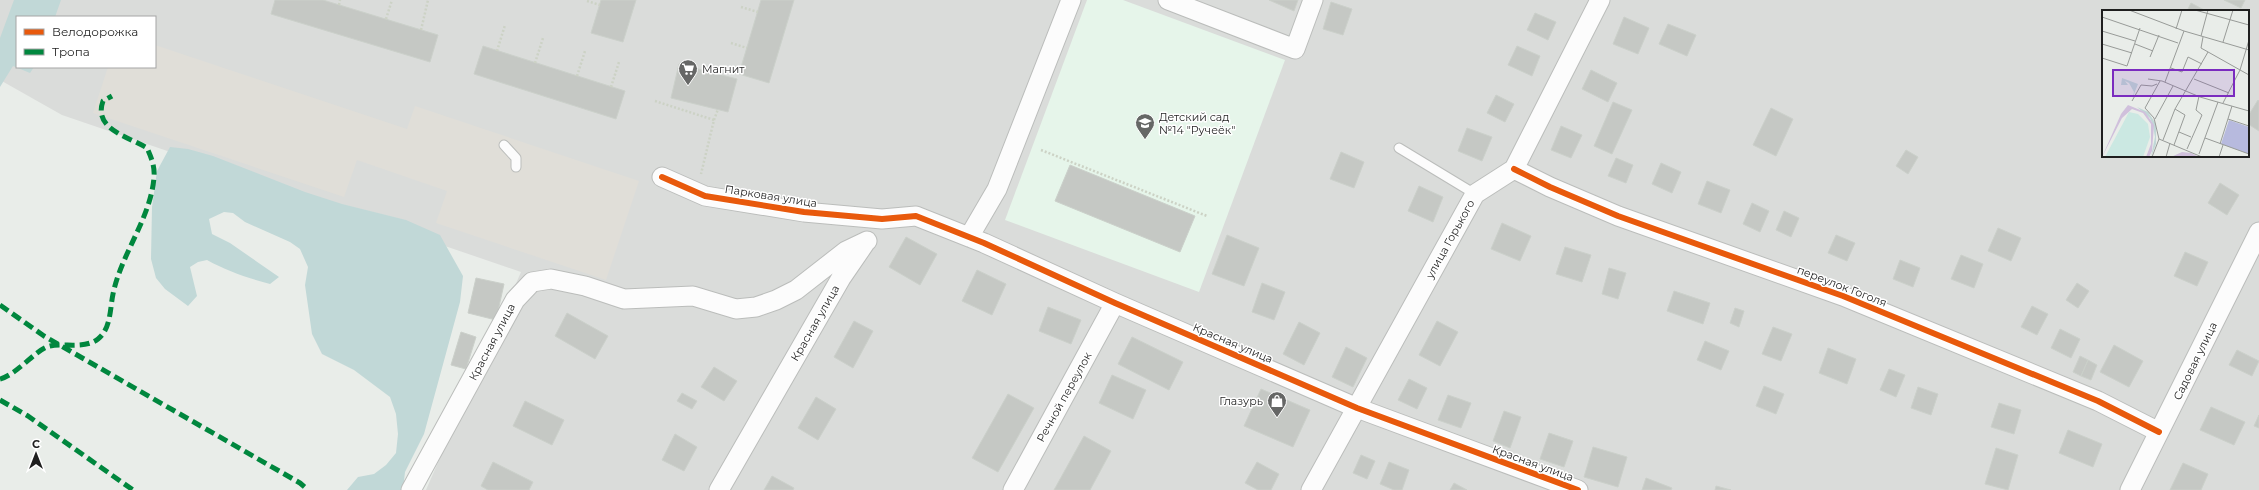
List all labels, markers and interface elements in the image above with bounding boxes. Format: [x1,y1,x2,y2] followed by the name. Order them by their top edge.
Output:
[2102,10,2249,157] inset map
[16,16,156,68] legend
[52,24,138,39] text: Велодорожка
[52,44,90,59] text: Тропа
[677,58,699,86] supermarket icon: Магнит
[702,62,745,76] place label: Магнит
[1159,110,1235,137] place label: Детский сад №14 "Ручеёк"
[1134,112,1156,140] school or university icon: Детский сад №14 "Ручеёк"
[724,182,818,210] street label: Парковая улица
[1422,197,1477,282] street label: улица Горького
[1795,262,1889,310] street label: переулок Гоголя
[788,282,842,364] street label: Красная улица
[466,301,518,383] street label: Красная улица
[1191,320,1275,366] street label: Красная улица
[2170,320,2220,402] street label: Садовая улица
[1033,349,1095,444] street label: Речной переулок
[1266,390,1288,418] shop icon: Глазурь
[1219,394,1263,408] place label: Глазурь
[16,434,56,474] north arrow
[32,437,40,451] text: С
[1490,442,1576,484] street label: Красная улица

